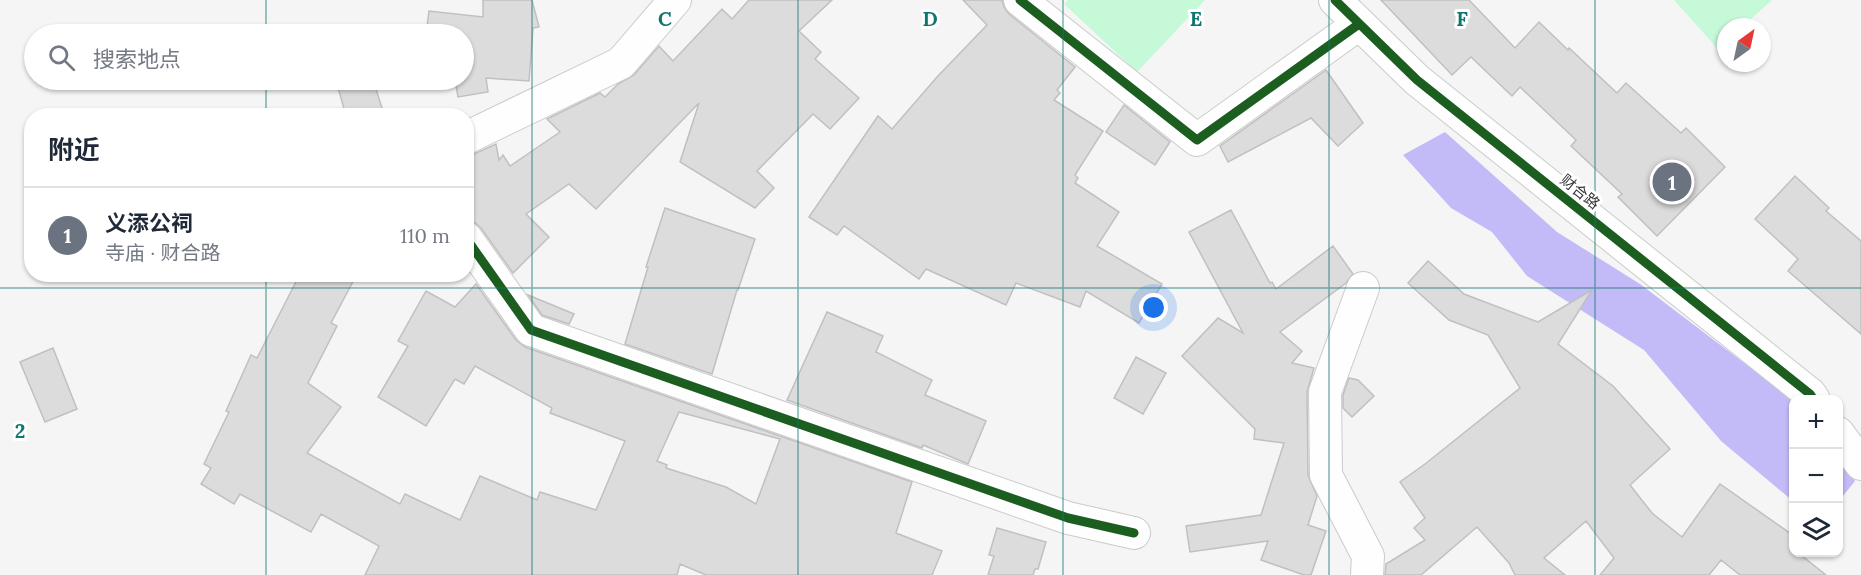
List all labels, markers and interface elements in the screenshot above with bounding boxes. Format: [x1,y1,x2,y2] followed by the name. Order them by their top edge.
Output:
[658,6,672,31] text: C
[922,6,938,31] text: D
[1190,6,1202,31] text: E
[1456,6,1468,31] text: F
[1717,18,1771,72] north arrow
[24,24,474,90] search box
[45,41,78,74] icon: search
[93,45,181,73] text: 搜索地点
[48,133,100,166] text: 附近
[1652,160,1692,204] pin: 1
[1557,170,1604,213] street label: 财合路
[105,209,193,237] text: 义添公祠
[63,223,72,248] text: 1
[400,223,450,248] text: 110 m
[105,240,221,265] text: 寺庙 · 财合路
[1139,293,1168,322] your location
[1789,395,1843,557] map controls
[1789,395,1843,449] button: +
[15,418,25,443] text: 2
[1789,449,1843,503] button: −
[1789,503,1843,557] button: layers

